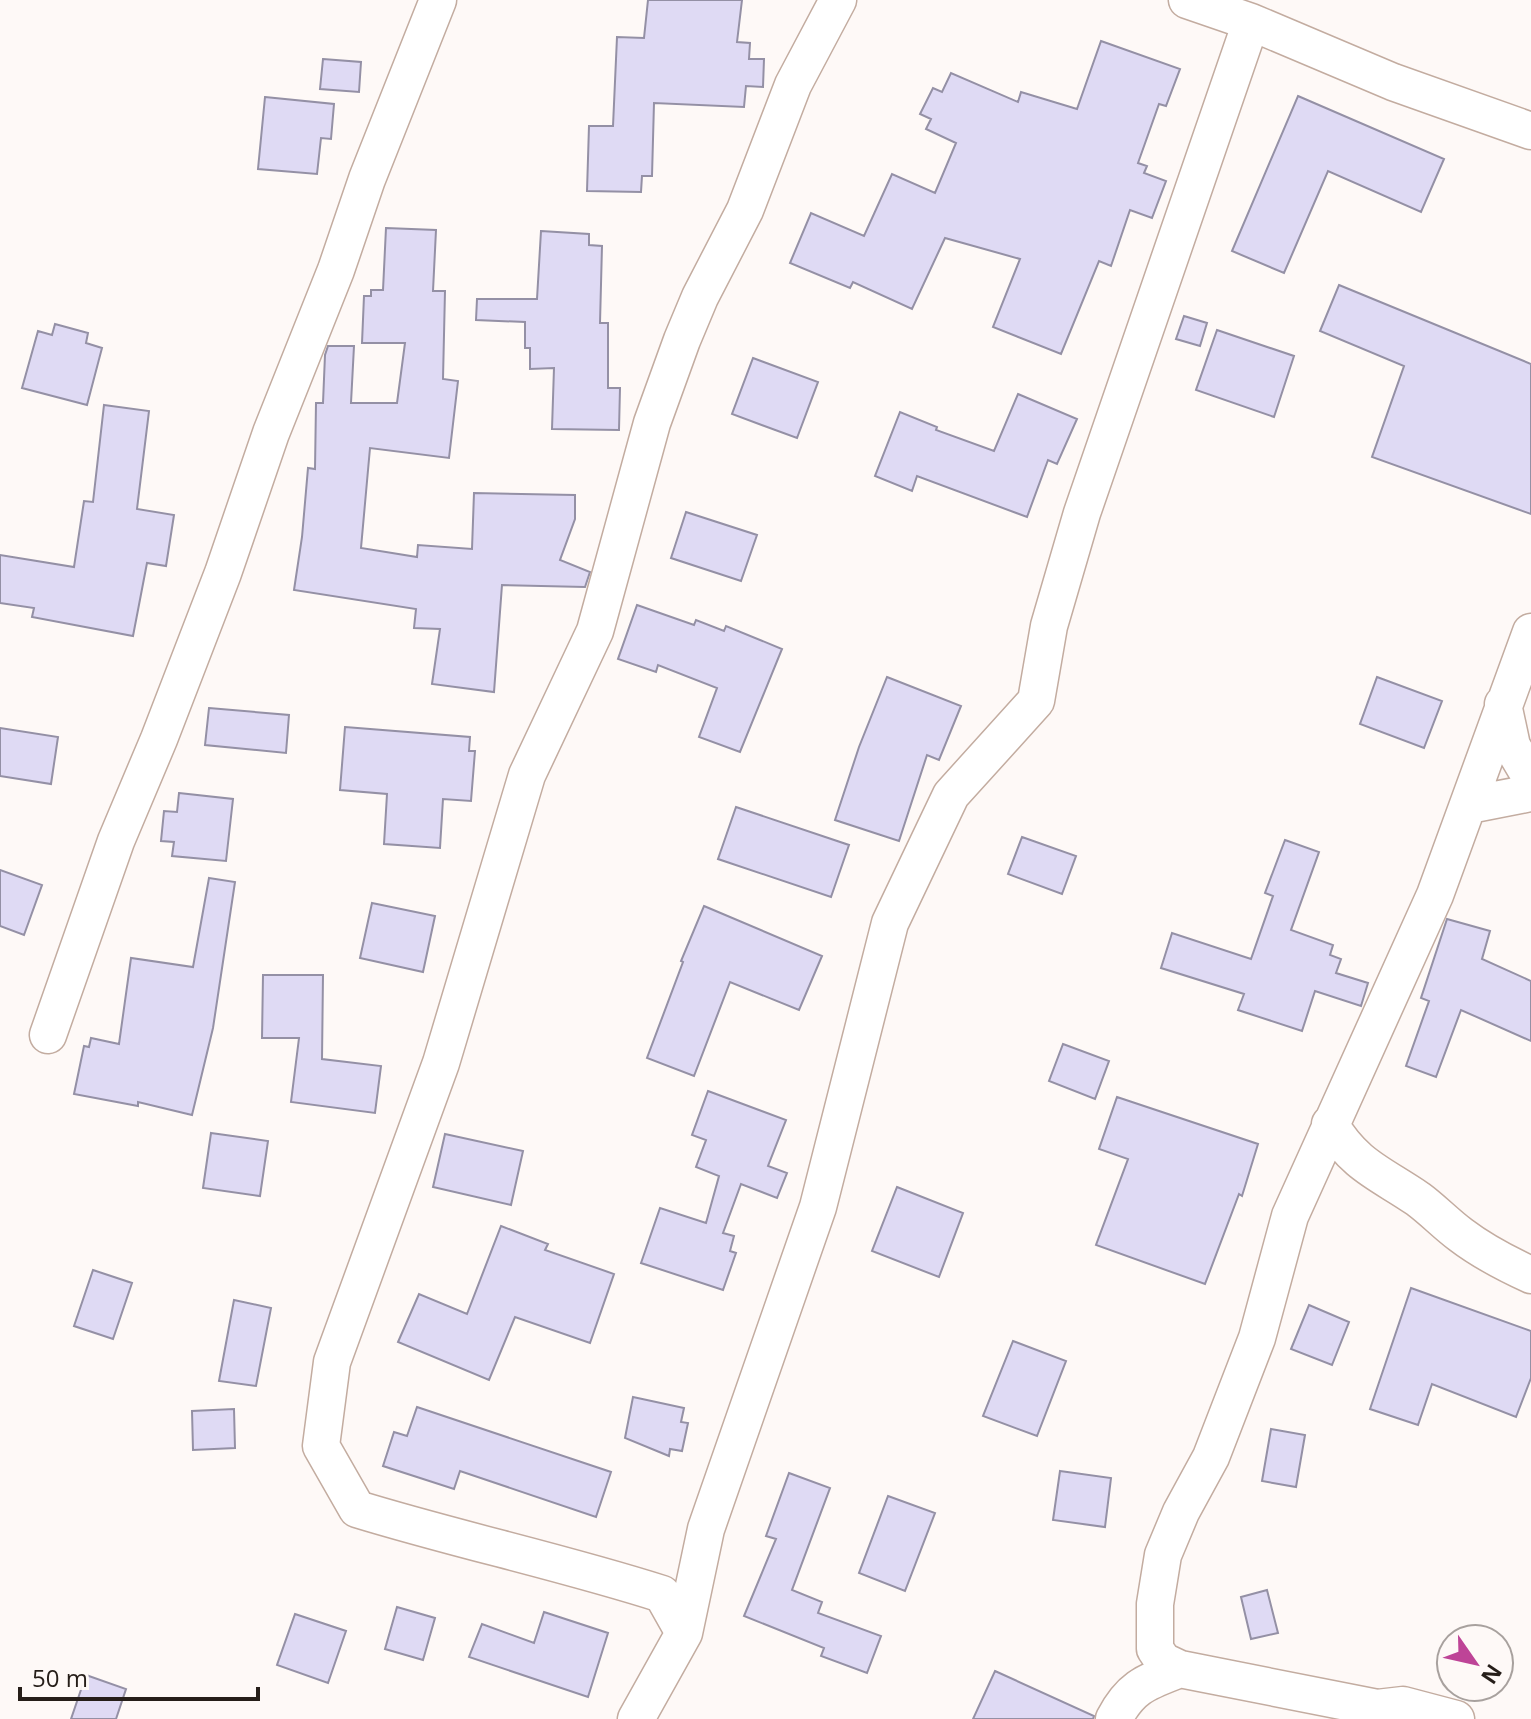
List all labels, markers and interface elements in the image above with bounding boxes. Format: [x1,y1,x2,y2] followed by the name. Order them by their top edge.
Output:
[1435,1623,1515,1703] north arrow
[20,1651,258,1701] scale bar
[1475,1659,1510,1691] text: N
[32,1661,88,1694] text: 50 m

